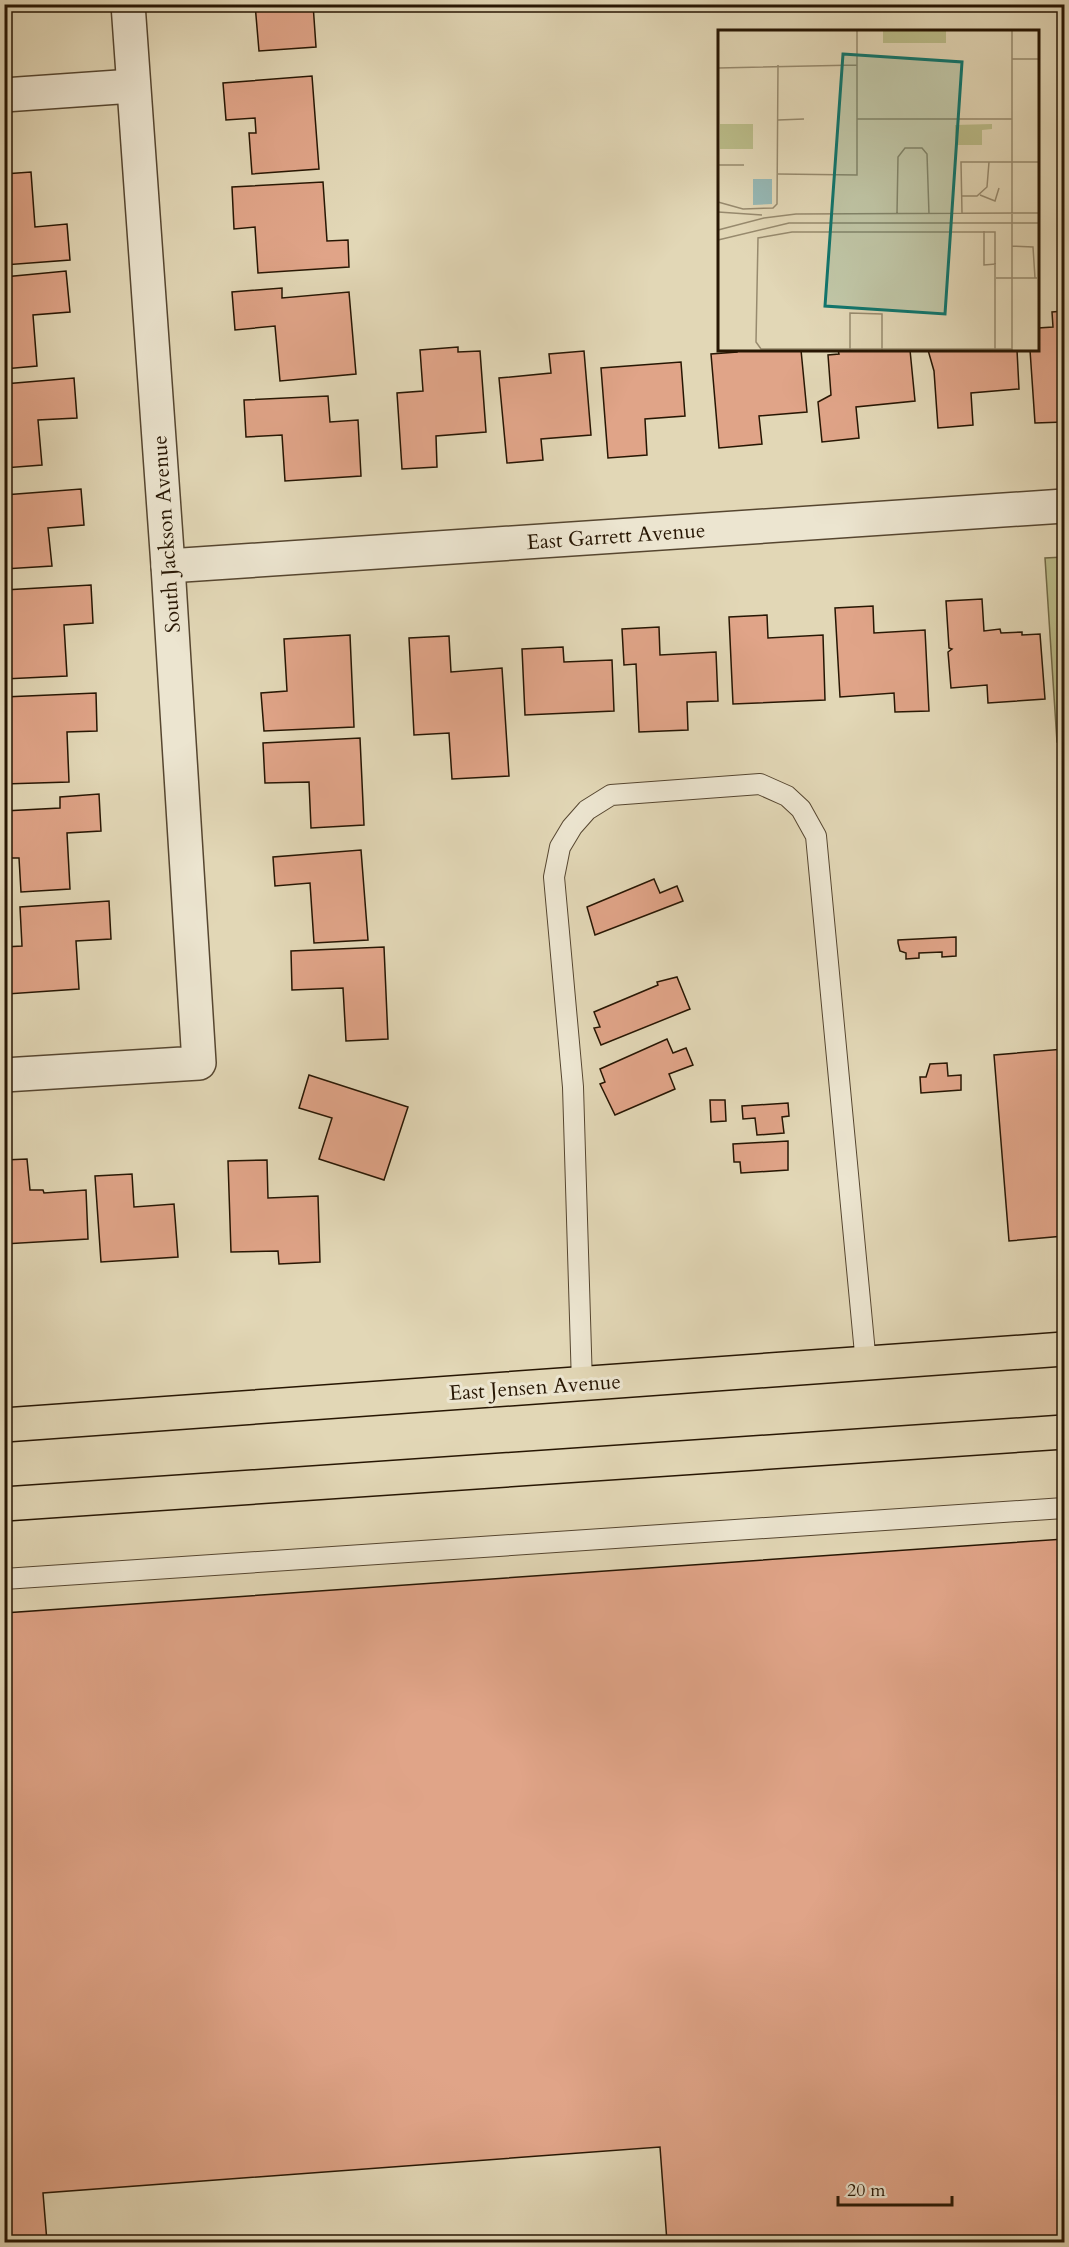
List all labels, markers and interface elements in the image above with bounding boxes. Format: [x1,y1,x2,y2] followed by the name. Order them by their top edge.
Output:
[718,30,1039,351] inset map
[145,434,188,634] street label: South Jackson Avenue
[526,516,706,557] street label: East Garrett Avenue
[448,1367,622,1408] street label: East Jensen Avenue
[838,2169,952,2207] scale bar
[847,2178,886,2203] text: 20 m

